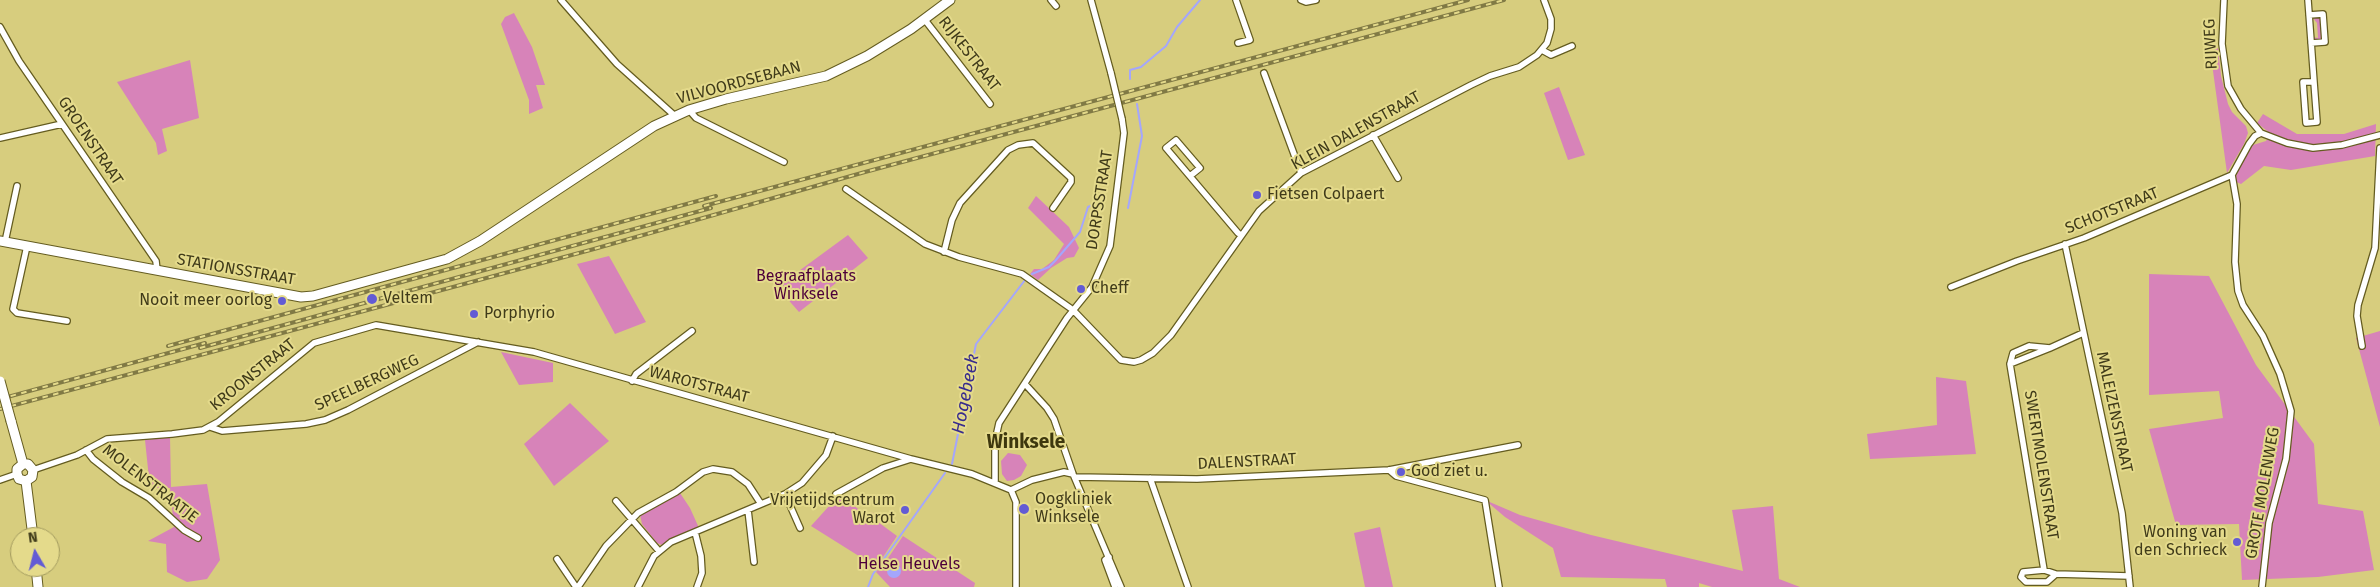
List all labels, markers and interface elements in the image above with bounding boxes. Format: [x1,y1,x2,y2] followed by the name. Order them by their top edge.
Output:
[934,13,1004,95] street label: RIJKESTRAAT
[2200,18,2222,70] street label: RIJWEG
[675,57,803,109] street label: VILVOORDSEBAAN
[1288,88,1424,174] street label: KLEIN DALENSTRAAT
[53,93,127,189] street label: GROENSTRAAT
[1083,149,1117,251] street label: DORPSSTRAAT
[2062,184,2162,238] street label: SCHOTSTRAAT
[1267,185,1385,205] place label: Fietsen Colpaert
[1251,189,1263,201] marker: Fietsen Colpaert
[175,250,297,290] street label: STATIONSSTRAAT
[756,267,856,305] park label: Begraafplaats Winksele
[1091,279,1129,299] place label: Cheff
[1075,283,1087,295] marker: Cheff
[383,289,433,309] place label: Veltem
[139,291,272,311] place label: Nooit meer oorlog
[365,292,379,306] marker: Veltem
[276,295,288,307] marker: Nooit meer oorlog
[484,304,555,324] place label: Porphyrio
[468,308,480,320] marker: Porphyrio
[206,335,300,415] street label: KROONSTRAAT
[312,350,422,416] street label: SPEELBERGWEG
[2092,350,2136,474] street label: MALEIZENSTRAAT
[948,352,984,436] water label: Hogebeek
[647,362,751,408] street label: WAROTSTRAAT
[2020,389,2062,541] street label: SWERTMOLENSTRAAT
[2242,425,2284,561] street label: GROTE MOLENWEG
[987,432,1065,454] district label: Winksele
[98,441,202,527] street label: MOLENSTRAATJE
[1197,450,1297,474] street label: DALENSTRAAT
[1411,462,1488,482] place label: God ziet u.
[1395,466,1407,478] marker: God ziet u.
[1035,490,1112,528] place label: Oogkliniek Winksele
[770,491,895,529] place label: Vrijetijdscentrum Warot
[1017,502,1031,516] marker: Oogkliniek Winksele
[899,504,911,516] marker: Vrijetijdscentrum Warot
[2134,523,2227,561] place label: Woning van den Schrieck
[10,527,60,577] north arrow
[27,529,39,547] text: N
[2231,536,2243,548] marker: Woning van den Schrieck
[858,555,960,575] park label: Helse Heuvels

